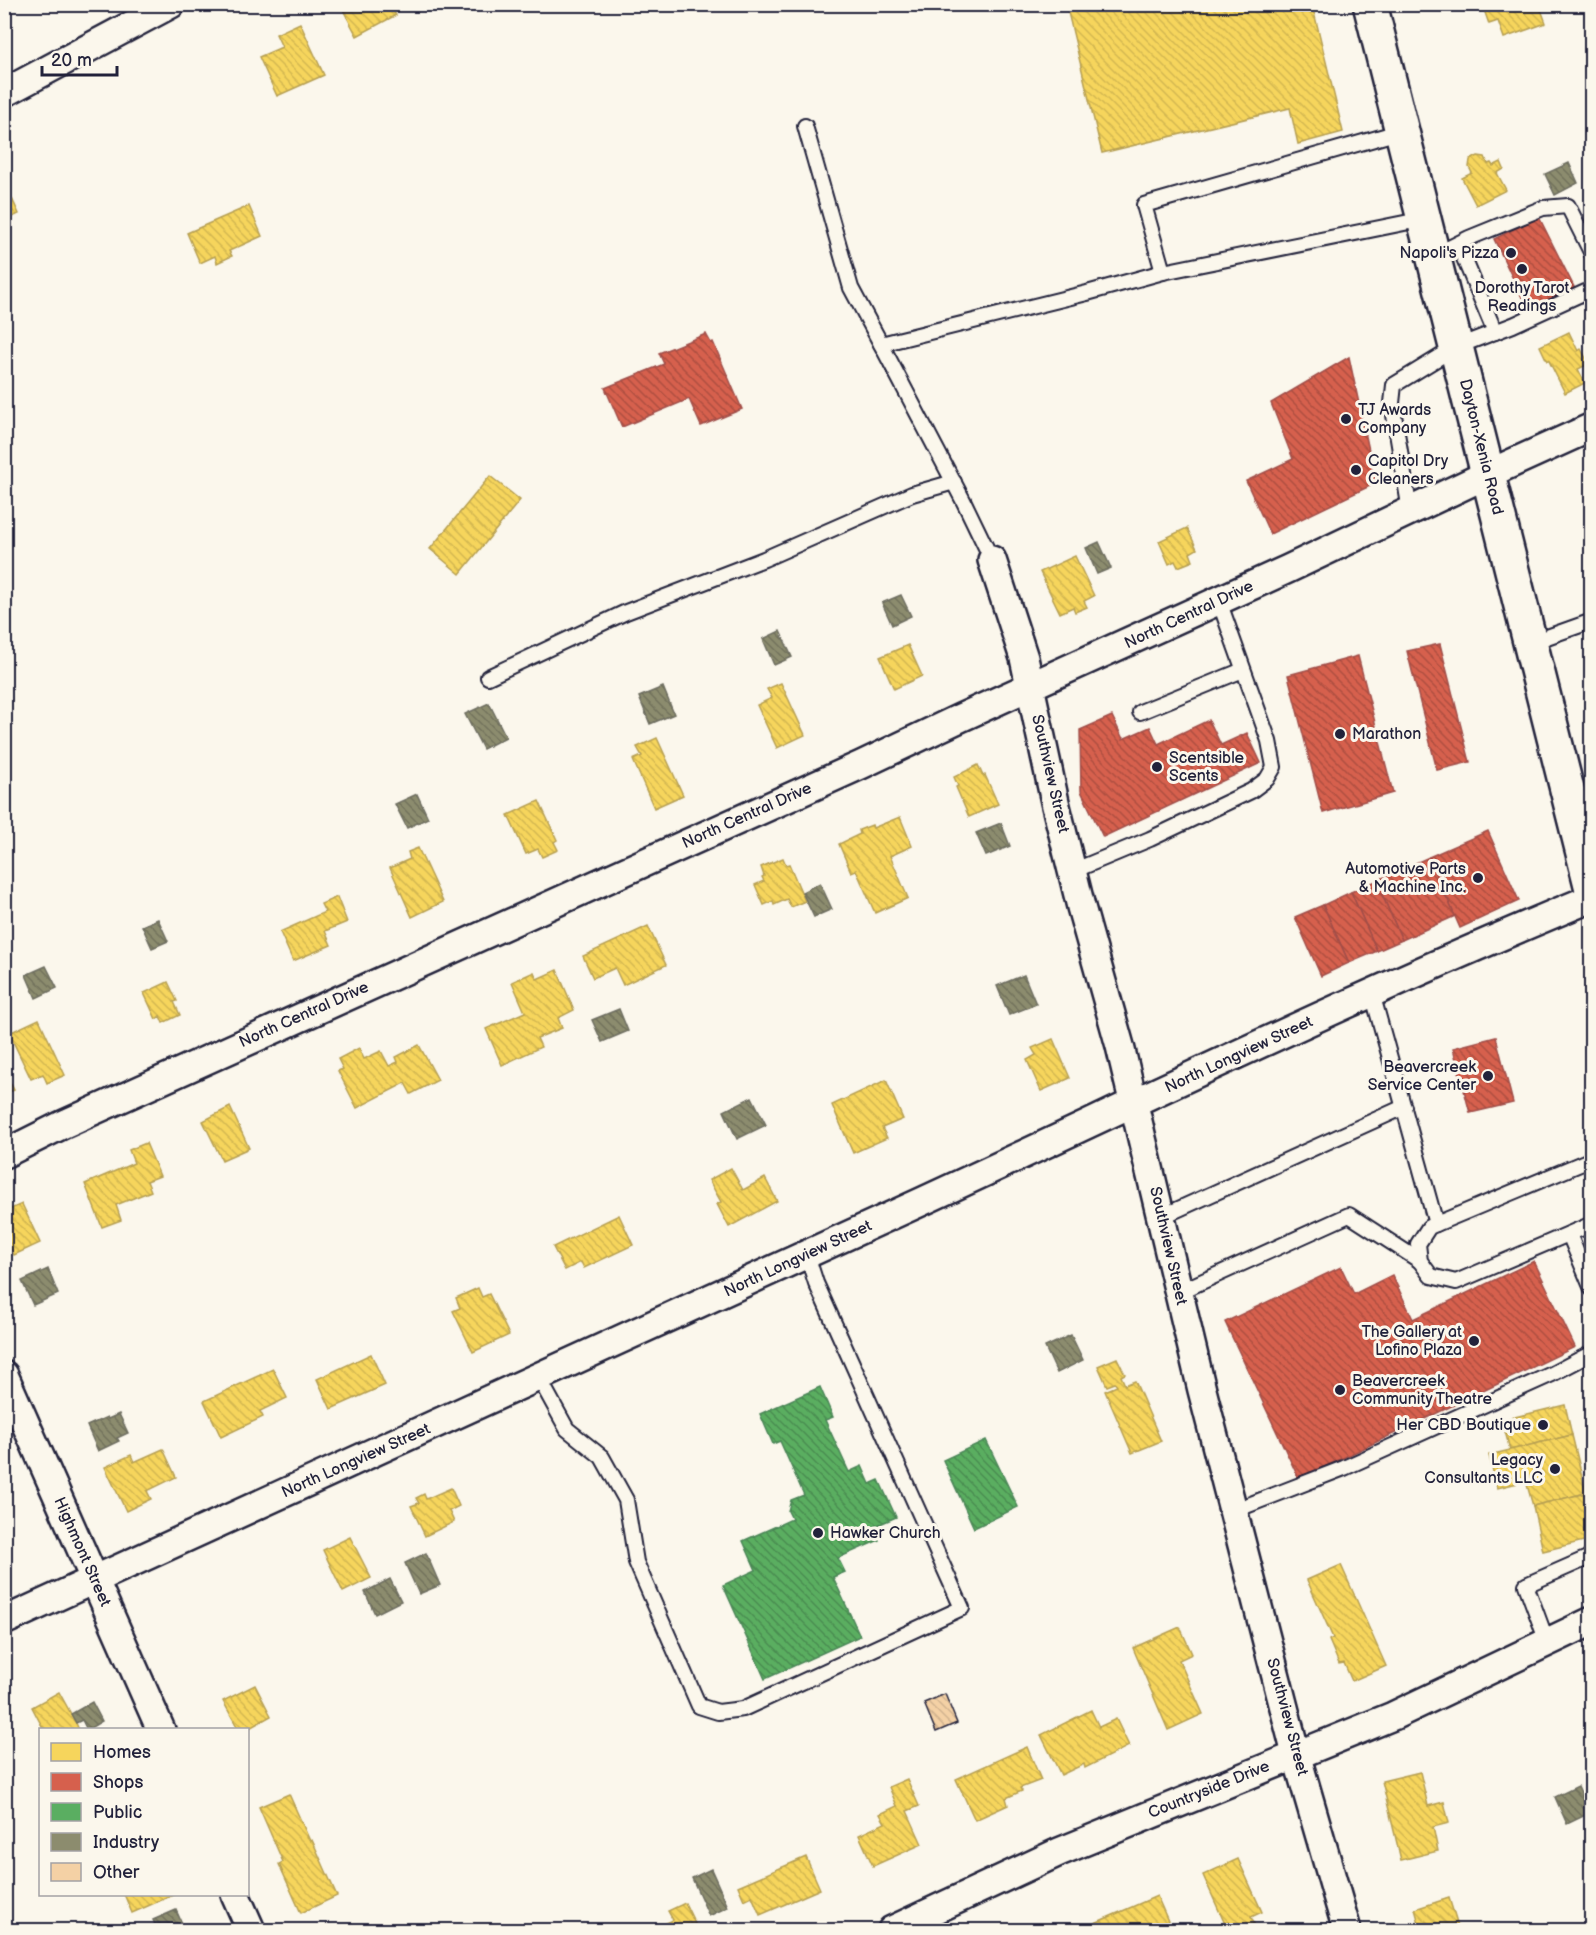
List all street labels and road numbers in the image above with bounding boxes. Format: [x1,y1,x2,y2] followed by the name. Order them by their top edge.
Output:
[1455,377,1507,517] street label: Dayton-Xenia Road
[1122,577,1257,653] street label: North Central Drive
[1027,713,1073,835] street label: Southview Street
[679,779,815,853] street label: North Central Drive
[236,978,372,1052] street label: North Central Drive
[1162,1012,1316,1098] street label: North Longview Street
[1145,1185,1191,1307] street label: Southview Street
[721,1216,875,1302] street label: North Longview Street
[279,1420,433,1502] street label: North Longview Street
[49,1494,115,1610] street label: Highmont Street
[1262,1656,1312,1778] street label: Southview Street
[1146,1757,1273,1823] street label: Countryside Drive

